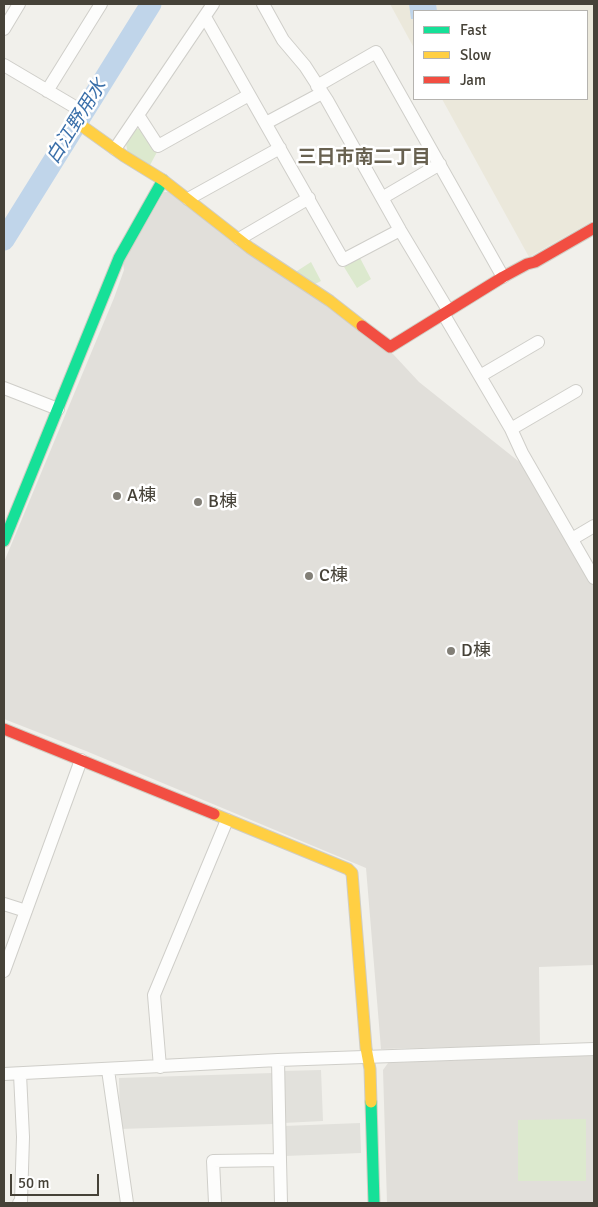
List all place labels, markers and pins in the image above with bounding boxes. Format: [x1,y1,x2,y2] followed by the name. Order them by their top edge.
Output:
[127,485,156,507] place label: A棟
[111,490,123,502] marker: A棟
[208,491,237,513] place label: B棟
[192,496,204,508] marker: B棟
[319,565,348,587] place label: C棟
[303,570,315,582] marker: C棟
[461,640,491,662] place label: D棟
[445,645,457,657] marker: D棟

